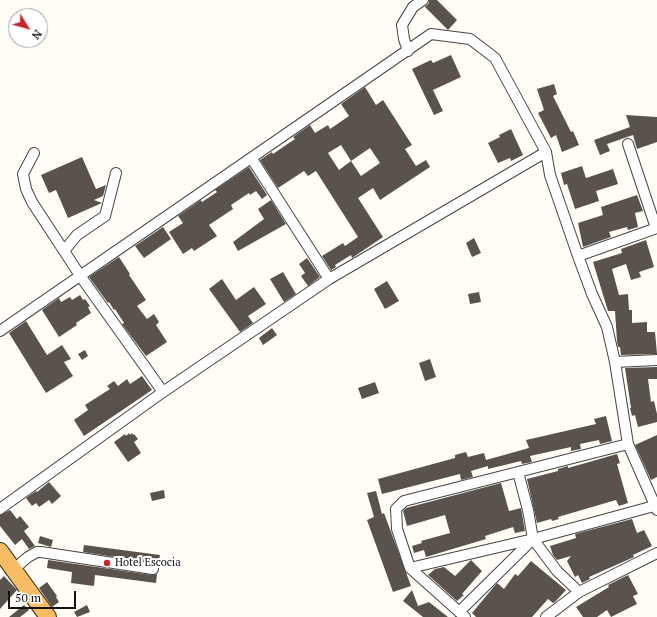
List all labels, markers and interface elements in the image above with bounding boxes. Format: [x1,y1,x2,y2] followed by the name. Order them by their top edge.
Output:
[8,8,48,48] north arrow
[29,27,45,42] text: N
[115,556,181,570] place label: Hotel Escocia
[102,558,112,568] marker: Hotel Escocia
[10,583,78,609] scale bar
[15,590,41,605] text: 50 m

